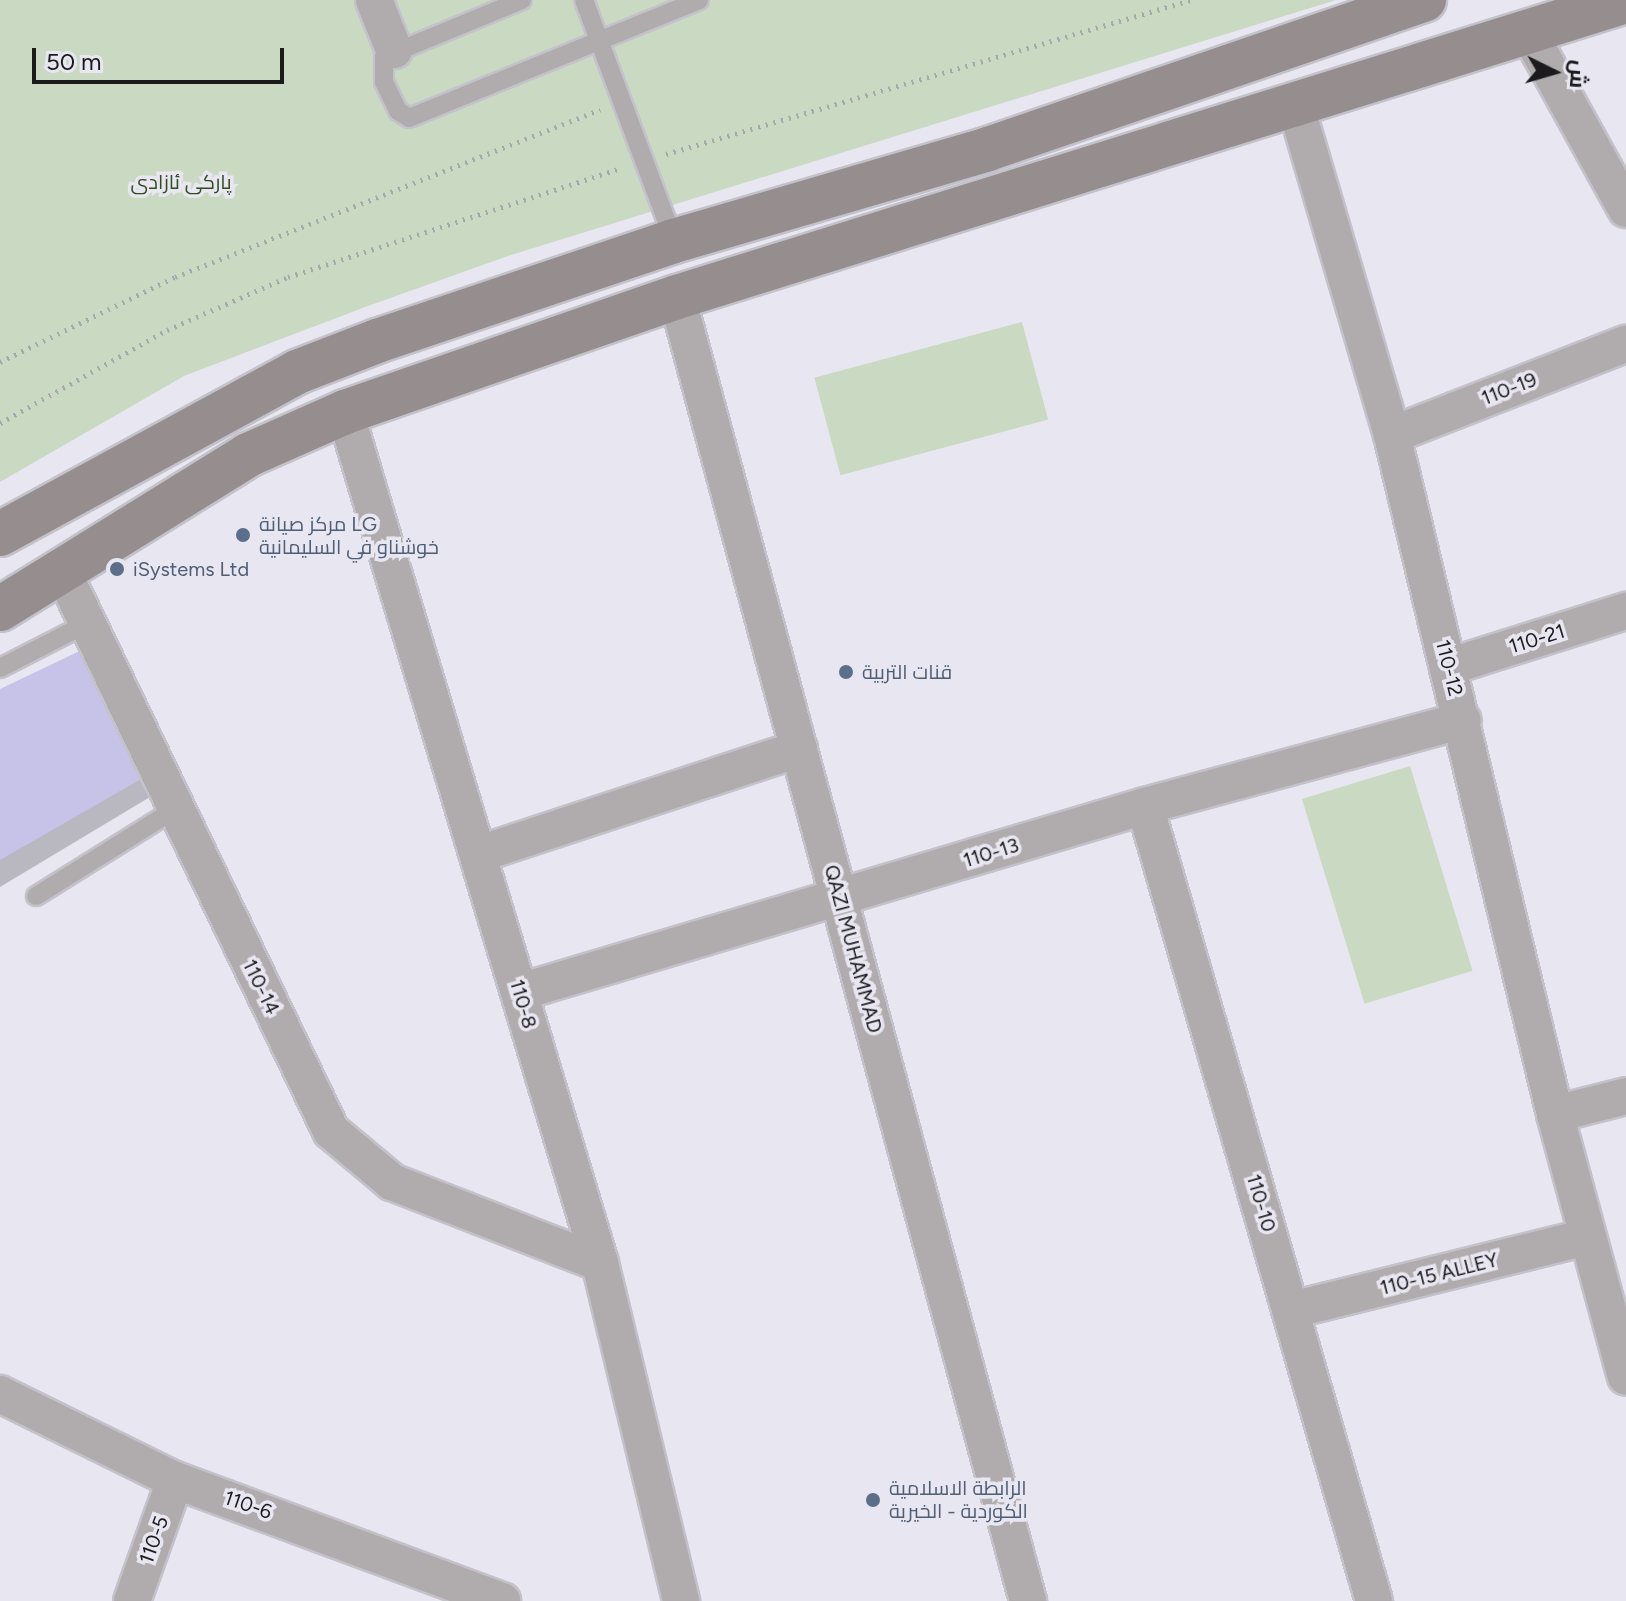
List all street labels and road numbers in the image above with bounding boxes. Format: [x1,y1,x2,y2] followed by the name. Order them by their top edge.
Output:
[1478,368,1540,410] street label: 110-19
[1506,619,1568,659] street label: 110-21
[1430,637,1468,699] street label: 110-12
[960,833,1022,873] street label: 110-13
[819,862,887,1036] street label: QAZI MUHAMMAD
[237,956,285,1018] street label: 110-14
[505,977,541,1031] street label: 110-8
[1241,1171,1281,1235] street label: 110-10
[1378,1248,1500,1300] street label: 110-15 ALLEY
[221,1486,275,1524] street label: 110-6
[134,1513,174,1567] street label: 110-5

